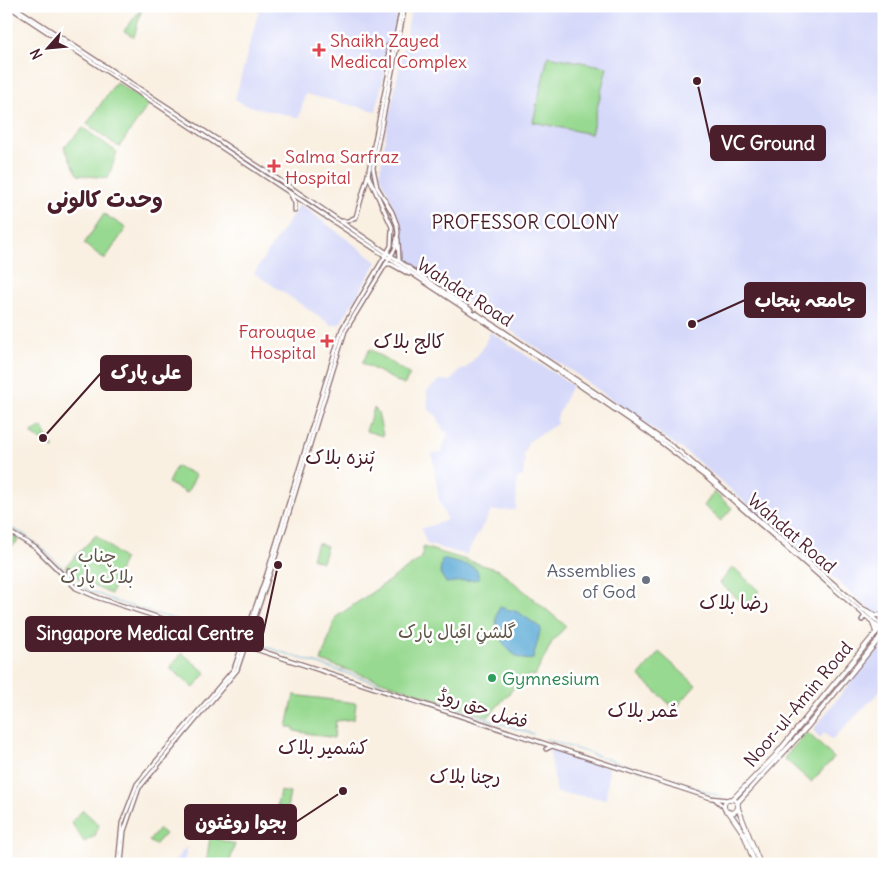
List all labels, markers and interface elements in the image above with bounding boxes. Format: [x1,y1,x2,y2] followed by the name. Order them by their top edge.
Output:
[22,22,72,72] north arrow
[330,29,467,73] place label: Shaikh Zayed Medical Complex
[312,43,326,57] marker: Shaikh Zayed Medical Complex
[26,46,47,62] text: N
[711,126,825,160] callout: VC Ground
[721,131,815,155] text: VC Ground
[285,145,400,189] place label: Salma Sarfraz Hospital
[267,159,281,173] marker: Salma Sarfraz Hospital
[47,185,163,214] district label: وحدت کالونی
[431,210,619,234] district label: PROFESSOR COLONY
[413,252,518,332] street label: Wahdat Road
[745,283,865,317] callout: جامعہ پنجاب
[755,288,855,313] text: جامعہ پنجاب
[239,320,316,364] place label: Farouque Hospital
[373,329,445,354] district label: کالج بلاک
[320,334,334,348] marker: Farouque Hospital
[101,356,191,390] callout: علی پارک
[111,360,181,385] text: علی پارک
[305,445,375,472] district label: ہُنزہ بلاک
[743,488,841,578] street label: Wahdat Road
[60,544,134,589] park label: چناب بلاک پارک
[547,559,636,603] place label: Assemblies of God
[640,574,652,586] marker: Assemblies of God
[699,590,769,614] district label: رضا بلاک
[26,617,263,651] callout: Singapore Medical Centre
[398,620,516,644] park label: گلشنِ اقبال پارک
[36,621,254,645] text: Singapore Medical Centre
[739,636,858,772] street label: Noor-ul-Amin Road
[502,667,600,690] place label: Gymnesium
[486,672,498,684] marker: Gymnesium
[435,683,531,733] street label: فضل حق روڈ
[608,698,678,722] district label: عُمر بلاک
[278,735,368,759] district label: کشمیر بلاک
[430,764,500,789] district label: رچنا بلاک
[185,805,296,839] callout: بجوا روغتون
[195,810,287,835] text: بجوا روغتون

